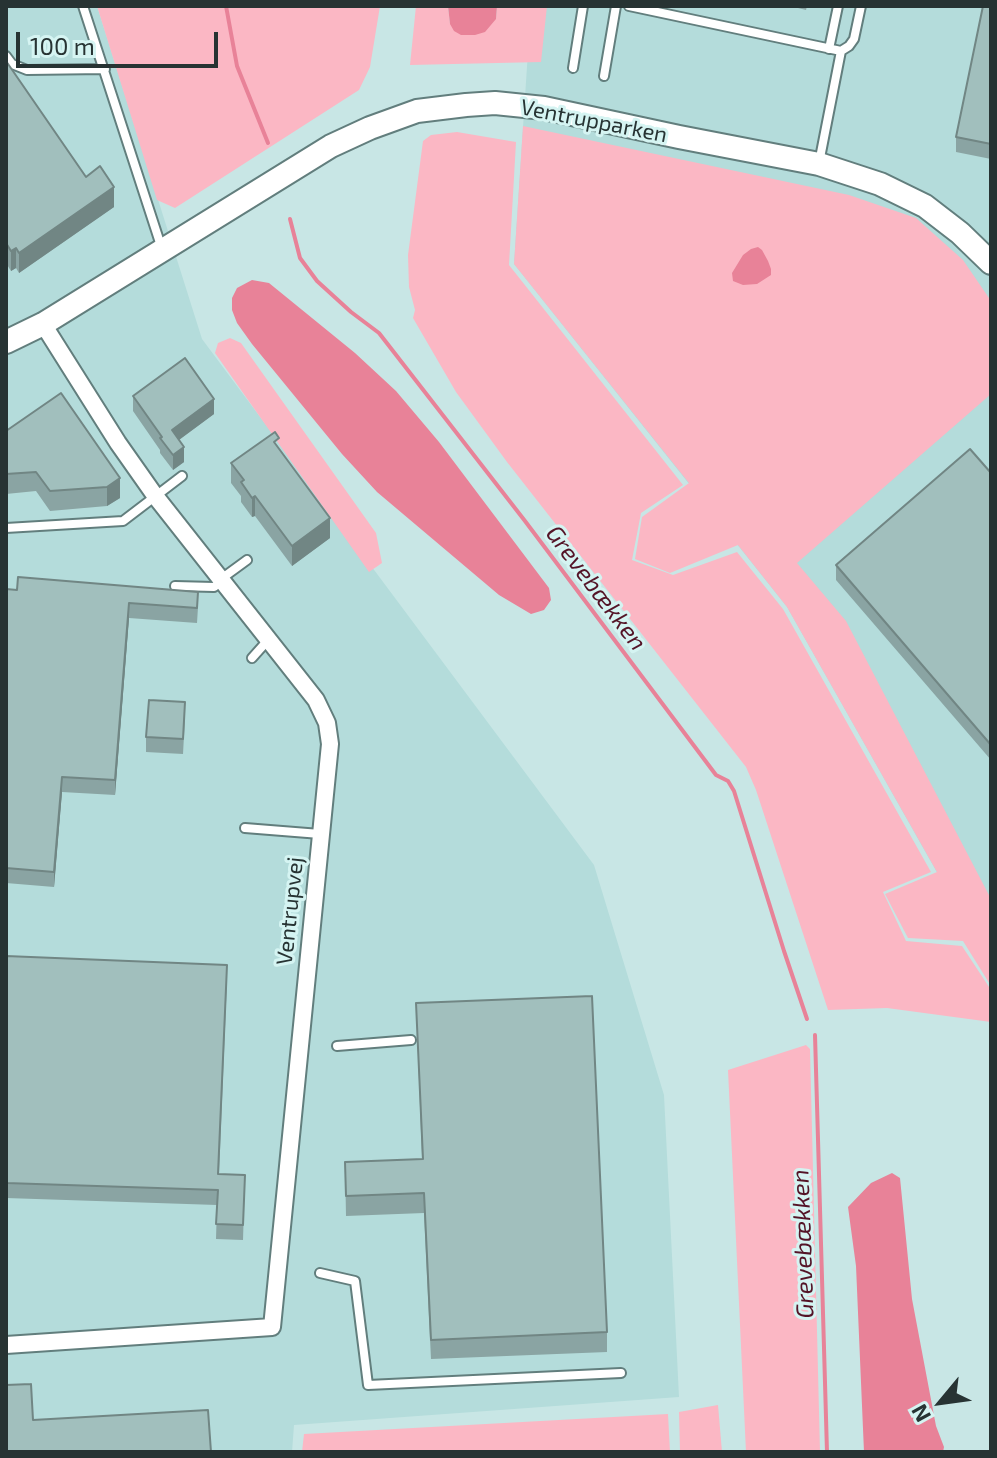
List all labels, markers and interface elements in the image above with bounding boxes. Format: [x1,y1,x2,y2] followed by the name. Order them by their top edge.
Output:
[20,16,222,66] scale bar
[30,31,95,60] text: 100 m
[518,94,670,148] street label: Ventrupparken
[540,520,652,656] water label: Grevebækken
[271,856,309,966] street label: Ventrupvej
[786,1169,820,1319] water label: Grevebækken
[901,1362,981,1442] north arrow
[905,1400,935,1427] text: N

